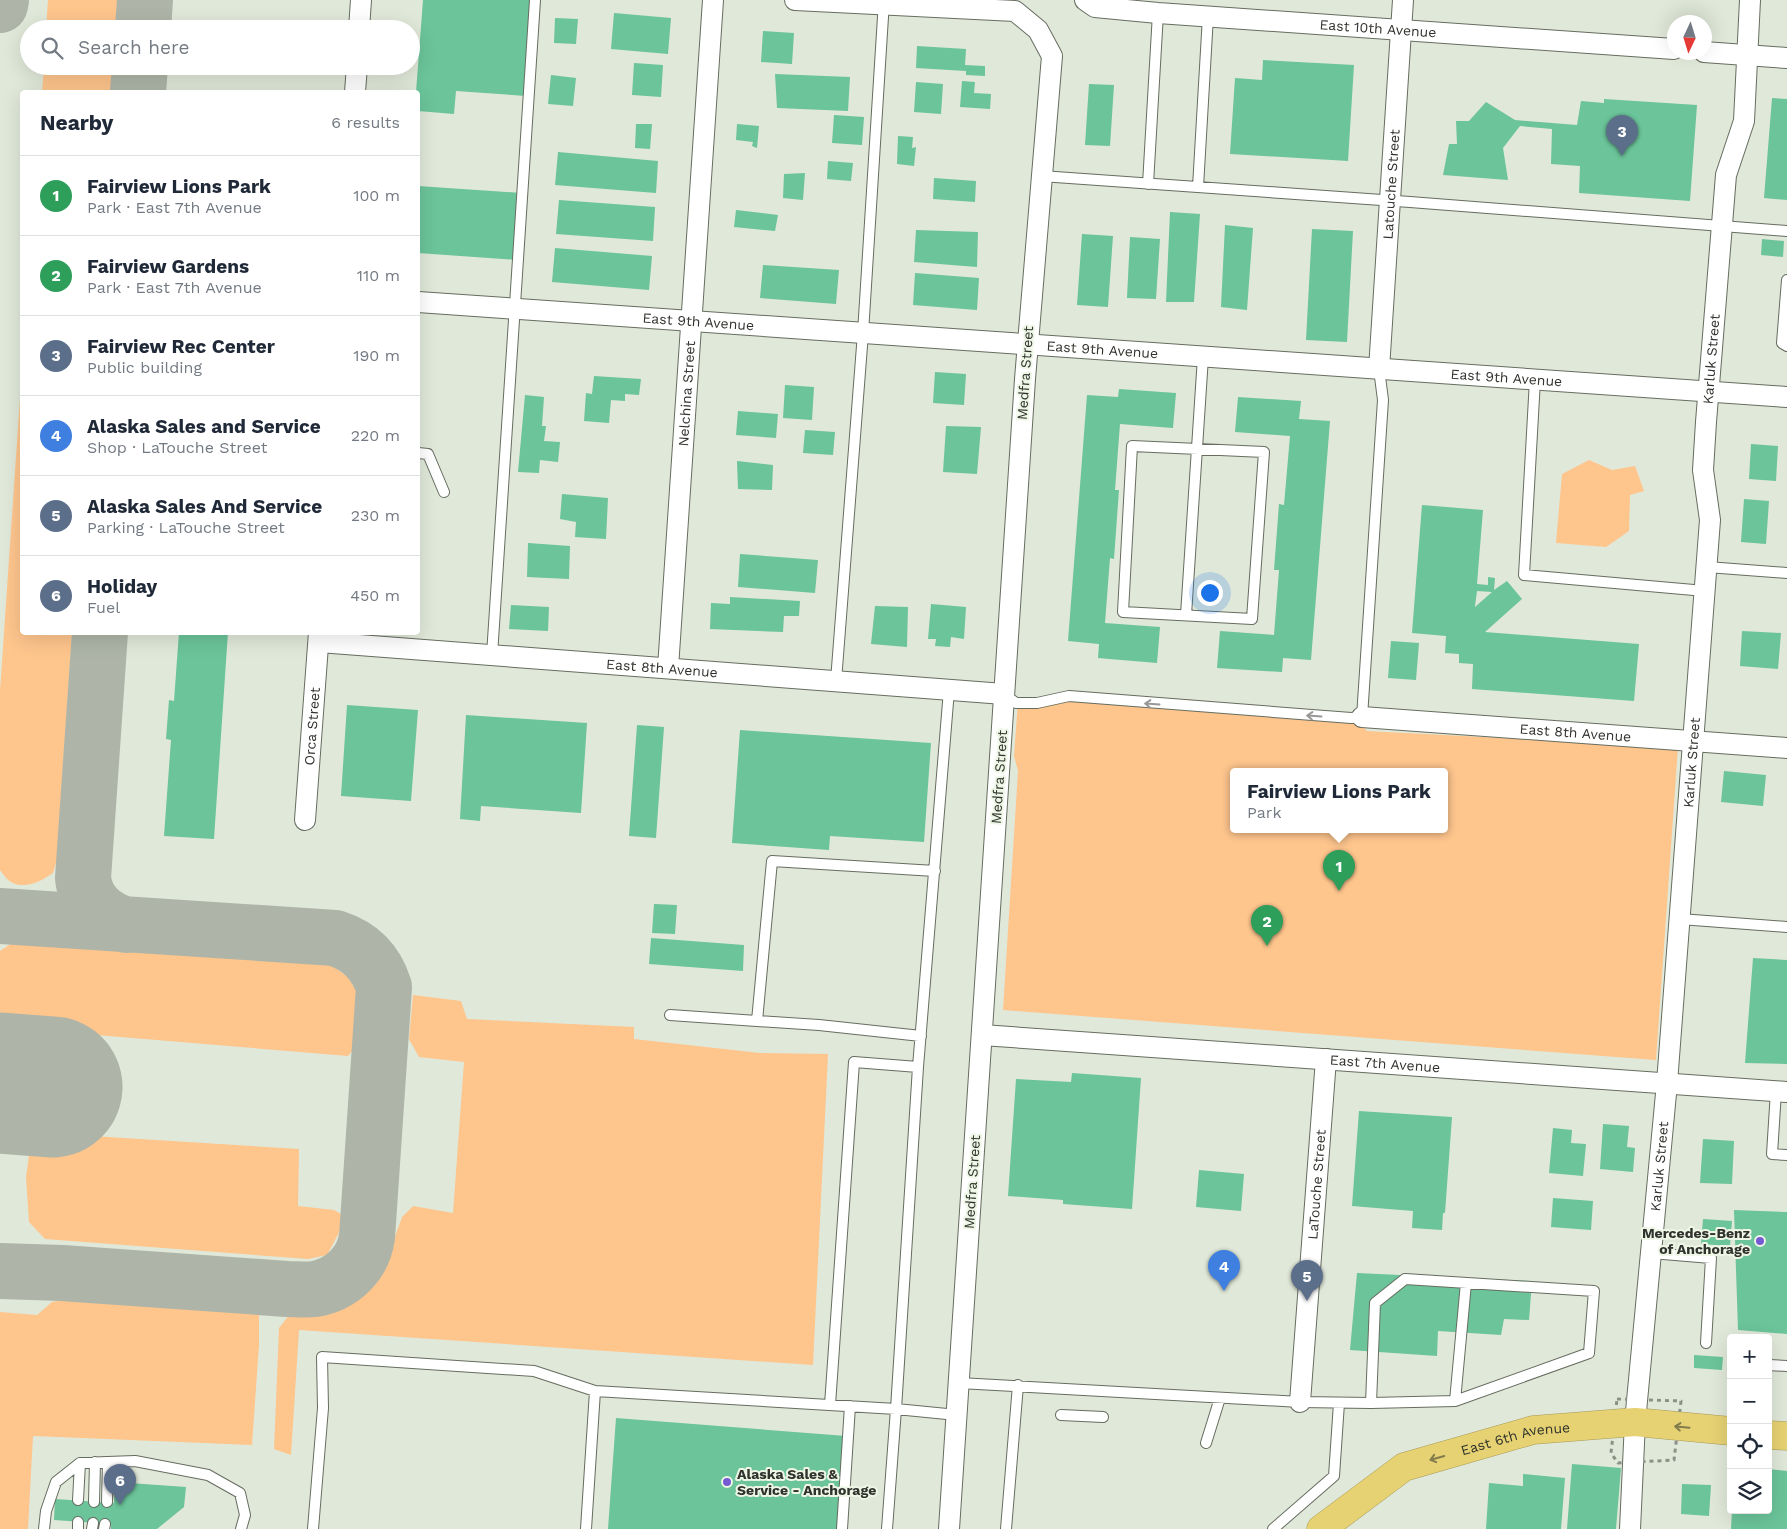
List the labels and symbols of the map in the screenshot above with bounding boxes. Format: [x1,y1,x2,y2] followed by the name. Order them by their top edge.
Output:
[1667,15,1712,60] north arrow
[1319,16,1437,40] street label: East 10th Avenue
[1606,115,1638,156] pin: 3
[1379,129,1403,240] street label: Latouche Street
[642,310,755,333] street label: East 9th Avenue
[1699,313,1723,405] street label: Karluk Street
[1014,325,1036,421] street label: Medfra Street
[1046,338,1159,361] street label: East 9th Avenue
[675,340,698,447] street label: Nelchina Street
[1450,366,1563,389] street label: East 9th Avenue
[1197,580,1223,606] your location
[606,656,718,680] street label: East 8th Avenue
[301,686,323,766] street label: Orca Street
[1144,699,1160,708] one-way arrow
[1306,711,1322,720] one-way arrow
[1680,717,1703,808] street label: Karluk Street
[1519,721,1632,745] street label: East 8th Avenue
[988,729,1010,825] street label: Medfra Street
[1323,850,1355,891] pin: 1
[1251,905,1283,946] pin: 2
[1329,1052,1441,1075] street label: East 7th Avenue
[1647,1120,1671,1212] street label: Karluk Street
[1304,1129,1329,1240] street label: LaTouche Street
[961,1134,983,1230] street label: Medfra Street
[1642,1225,1750,1257] place label: Mercedes-Benz of Anchorage
[1754,1235,1766,1247] marker: Mercedes-Benz of Anchorage
[1208,1250,1240,1291] pin: 4
[1291,1260,1323,1301] pin: 5
[1459,1419,1571,1458] street label: East 6th Avenue
[1674,1422,1690,1431] one-way arrow
[1429,1454,1445,1463] one-way arrow
[104,1464,136,1505] pin: 6
[737,1466,876,1498] place label: Alaska Sales & Service - Anchorage
[721,1476,733,1488] marker: Alaska Sales & Service - Anchorage

